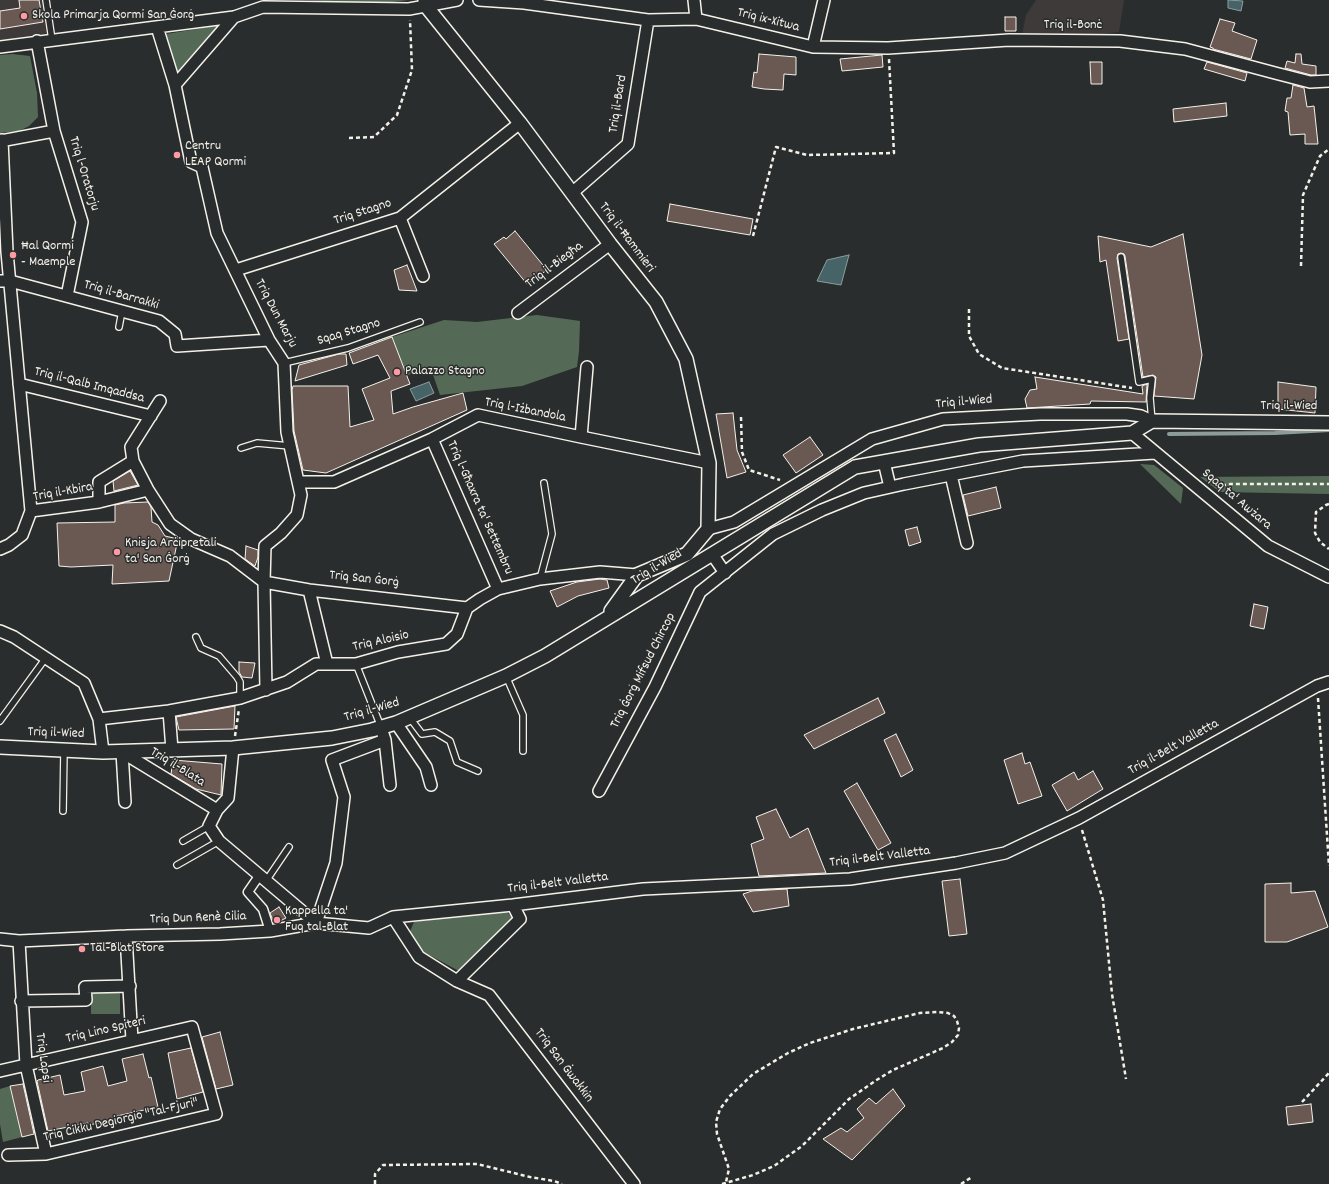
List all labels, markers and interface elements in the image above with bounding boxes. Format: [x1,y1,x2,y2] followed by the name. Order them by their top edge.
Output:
[735,5,801,37] street label: Triq ix-Xitwa
[32,8,194,24] place label: Skola Primarja Qormi San Ġorġ
[19,11,29,21] marker: Skola Primarja Qormi San Ġorġ
[1044,18,1102,34] street label: Triq il-Bonċ
[606,74,632,134] street label: Triq il-Bard
[64,135,102,213] street label: Triq l-Oratorju
[185,139,246,172] place label: Centru LEAP Qormi
[172,150,182,160] marker: Centru LEAP Qormi
[332,196,394,230] street label: Triq Stagno
[594,200,658,276] street label: Triq il-Ħammieri
[21,239,75,272] place label: Ħal Qormi - Maemple
[523,239,587,293] street label: Triq il-Biegħa
[8,250,18,260] marker: Ħal Qormi - Maemple
[81,277,161,315] street label: Triq il-Barrakki
[250,277,300,351] street label: Triq Dun Marju
[315,315,383,351] street label: Sqaq Stagno
[32,364,146,408] street label: Triq il-Qalb Imqaddsa
[405,364,485,380] place label: Palazzo Stagno
[392,367,402,377] marker: Palazzo Stagno
[935,392,993,414] street label: Triq il-Wied
[483,395,567,427] street label: Triq l-Iżbandola
[1261,399,1317,415] street label: Triq il-Wied
[442,439,516,577] street label: Triq l-Għaxra ta' Settembru
[1198,466,1274,534] street label: Sqaq ta' Awżara
[32,479,94,507] street label: Triq il-Kbira
[125,536,216,568] place label: Knisja Arċipretali ta' San Ġorġ
[628,546,686,590] street label: Triq il-Wied
[112,547,122,557] marker: Knisja Arċipretali ta' San Ġorġ
[328,568,400,592] street label: Triq San Ġorġ
[608,610,680,732] street label: Triq Ġorġ Mifsud Chircop
[351,627,411,657] street label: Triq Aloisio
[342,695,402,727] street label: Triq il-Wied
[1126,716,1222,780] street label: Triq il-Belt Valletta
[27,725,85,743] street label: Triq il-Wied
[146,745,208,791] street label: Triq il-Blata
[829,844,931,872] street label: Triq il-Belt Valletta
[507,870,609,898] street label: Triq il-Belt Valletta
[285,904,348,936] place label: Kappella ta' Fuq tal-Blat
[150,909,246,929] street label: Triq Dun Renè Cilia
[272,915,282,925] marker: Kappella ta' Fuq tal-Blat
[90,941,164,957] place label: Tal-Blat Store
[77,944,87,954] marker: Tal-Blat Store
[65,1014,147,1048] street label: Triq Lino Spiteri
[530,1026,596,1106] street label: Triq San Ġwakkin
[30,1032,54,1084] street label: Triq Lapsi
[42,1095,200,1147] street label: Triq Ċikku Degiorgio "Tal-Fjuri"

